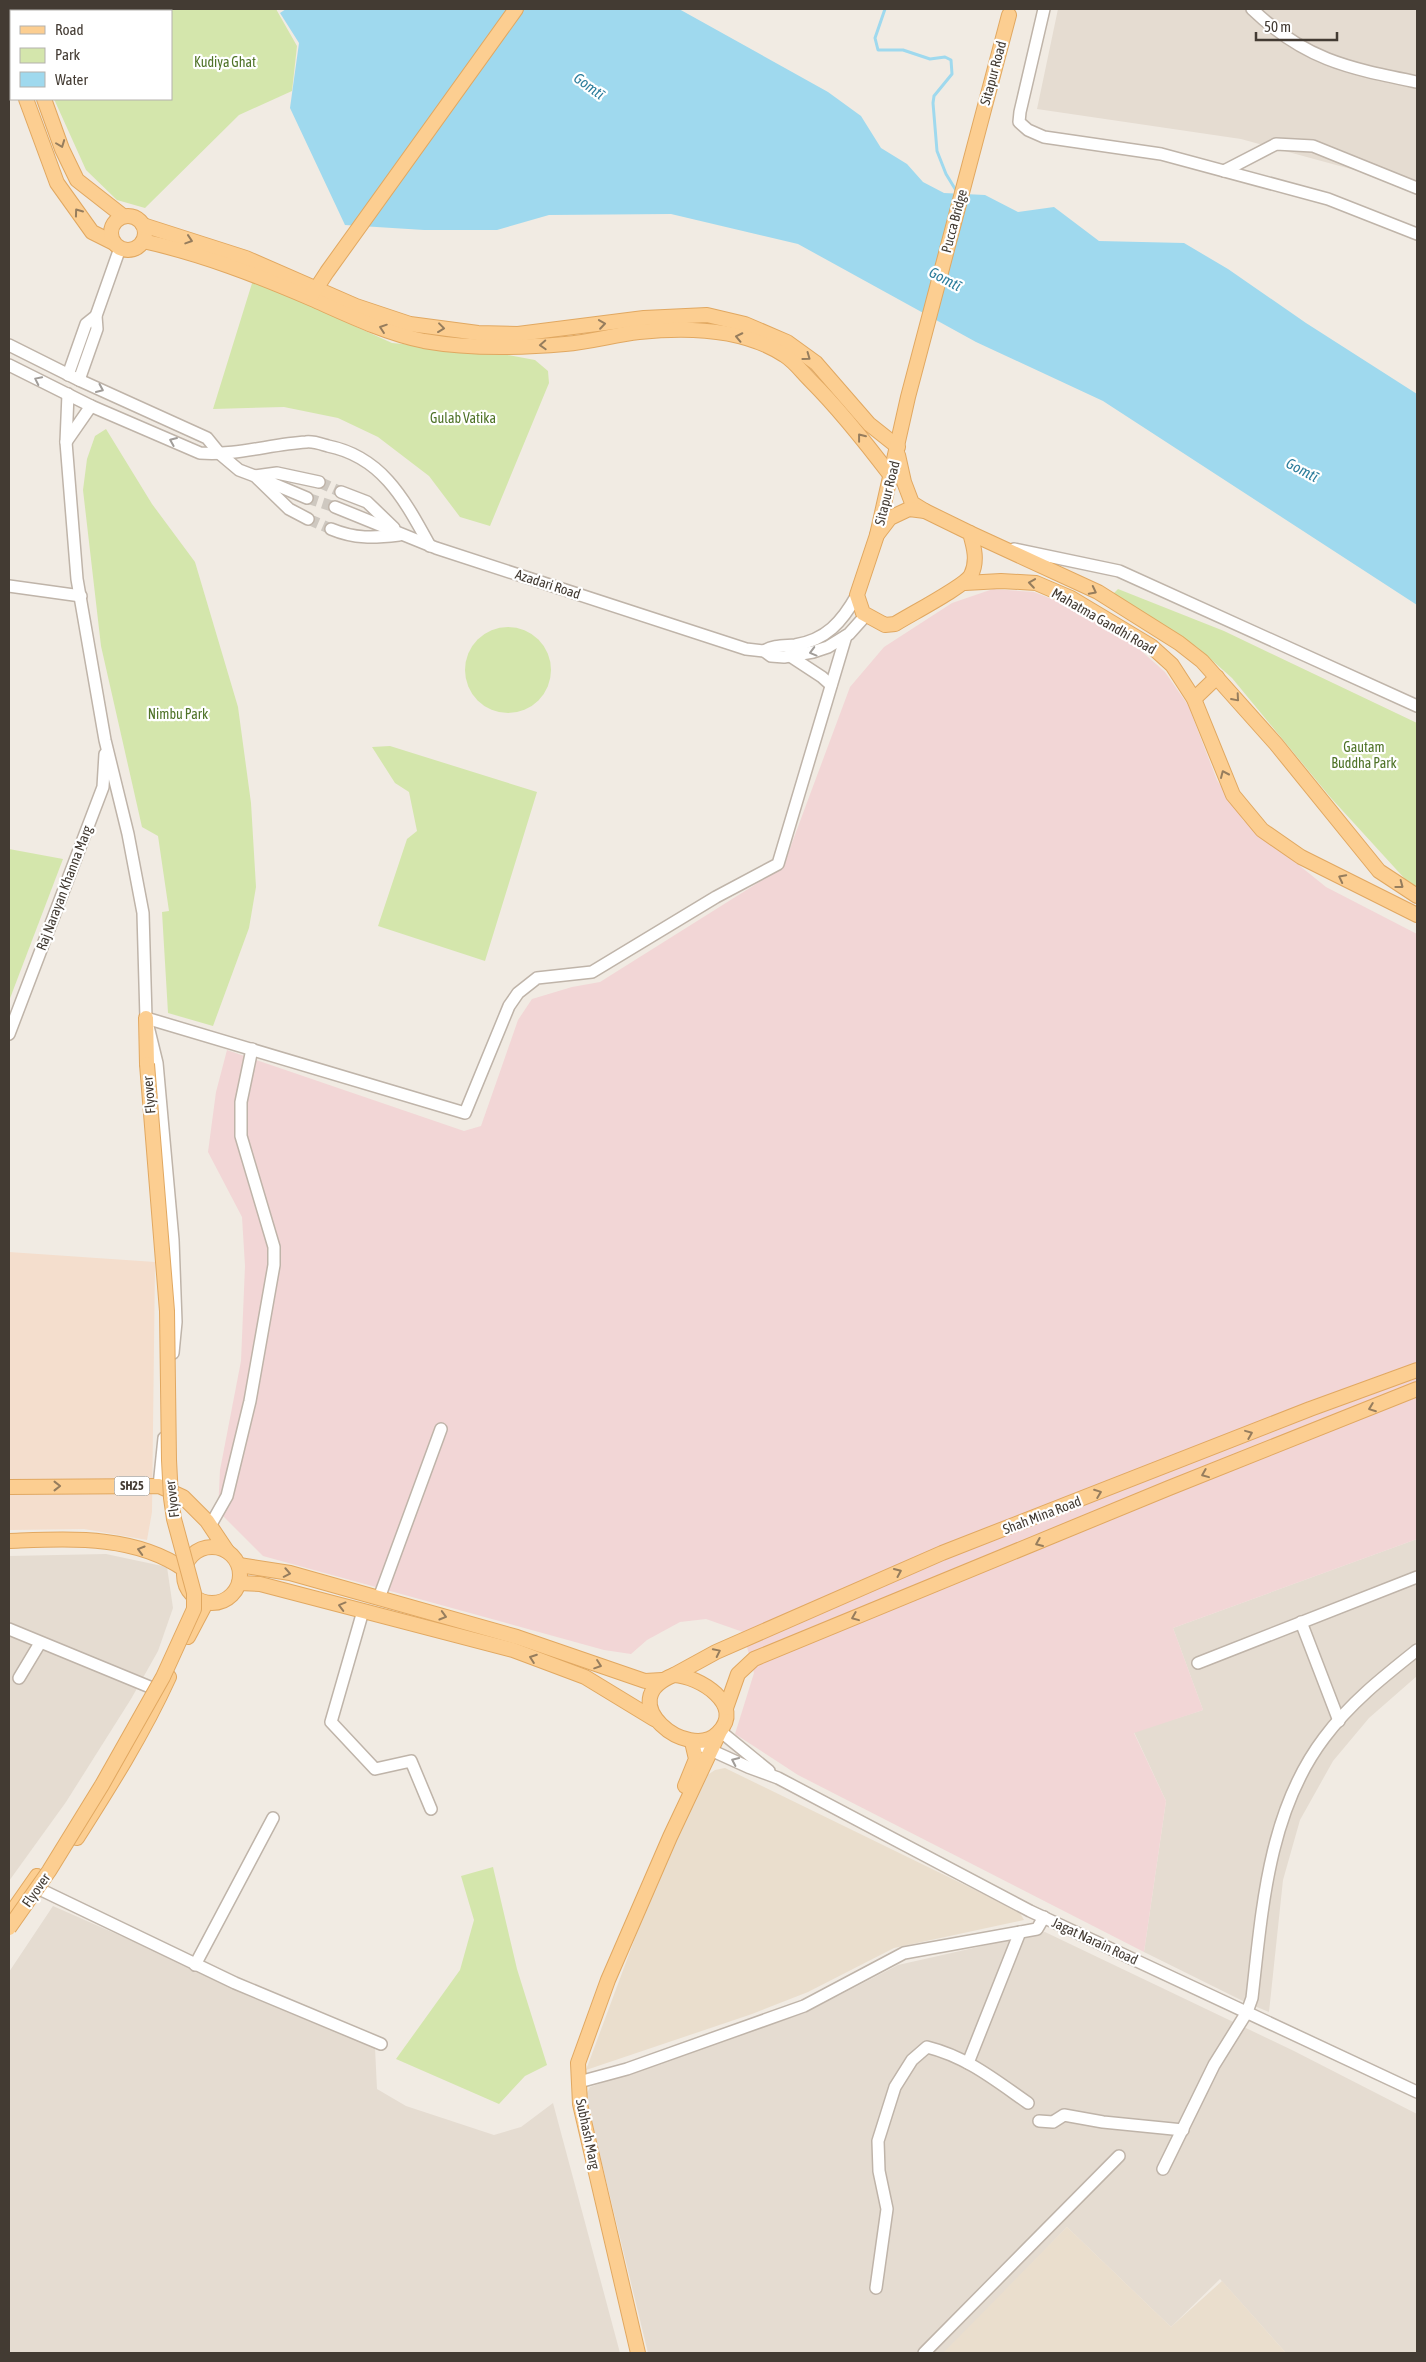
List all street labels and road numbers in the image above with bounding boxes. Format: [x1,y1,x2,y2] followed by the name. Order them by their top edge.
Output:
[977,39,1009,107] street label: Sitapur Road
[938,187,970,255] street label: Pucca Bridge
[871,459,903,527] street label: Sitapur Road
[513,566,583,602] street label: Azadari Road
[1049,585,1159,657] street label: Mahatma Gandhi Road
[33,823,95,953] street label: Raj Narayan Khanna Marg
[139,1075,159,1114] street label: Flyover
[114,1476,150,1495] road number: SH25
[162,1479,182,1519] street label: Flyover
[1001,1493,1083,1537] street label: Shah Mina Road
[19,1869,54,1910] street label: Flyover
[1049,1914,1141,1968] street label: Jagat Narain Road
[573,2097,603,2171] street label: Subhash Marg

